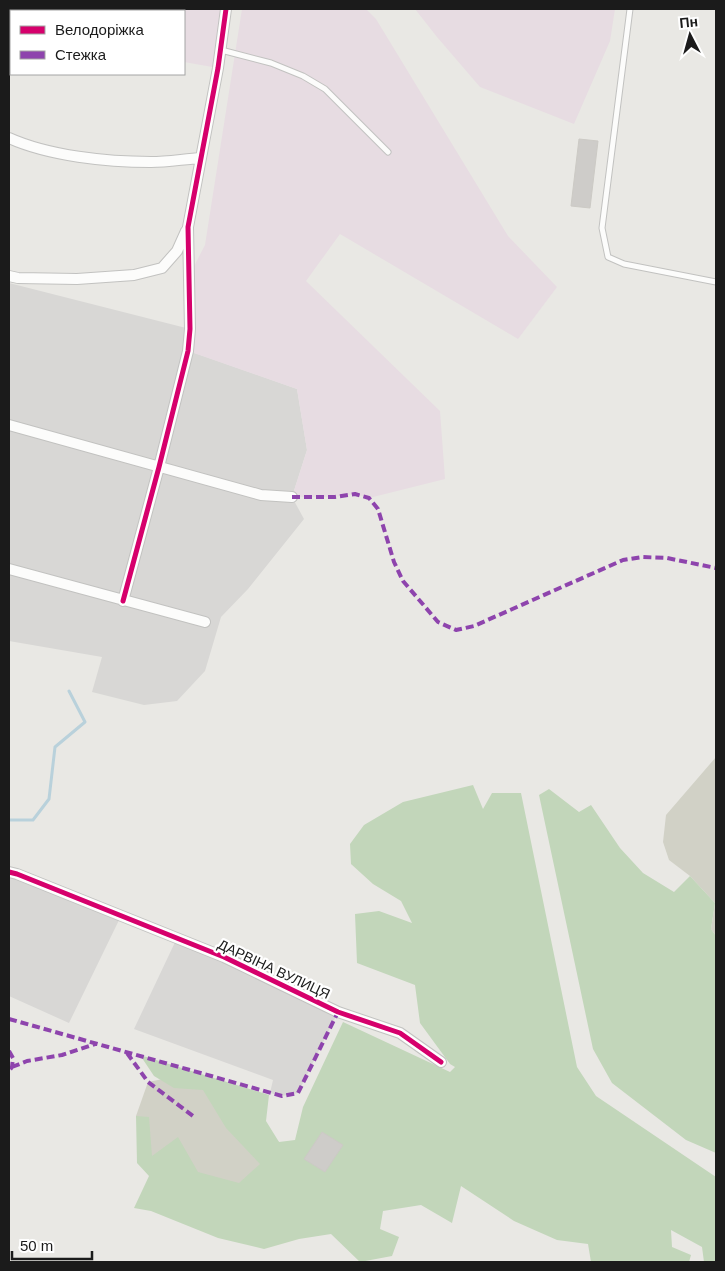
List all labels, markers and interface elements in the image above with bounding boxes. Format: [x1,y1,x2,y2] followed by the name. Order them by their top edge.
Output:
[10,10,185,75] legend
[665,10,715,60] north arrow
[679,13,699,31] text: Пн
[55,21,144,38] text: Велодоріжка
[55,46,107,63] text: Стежка
[215,936,333,1002] street label: ДАРВІНА ВУЛИЦЯ
[12,1228,92,1260] scale bar
[20,1237,53,1254] text: 50 m

